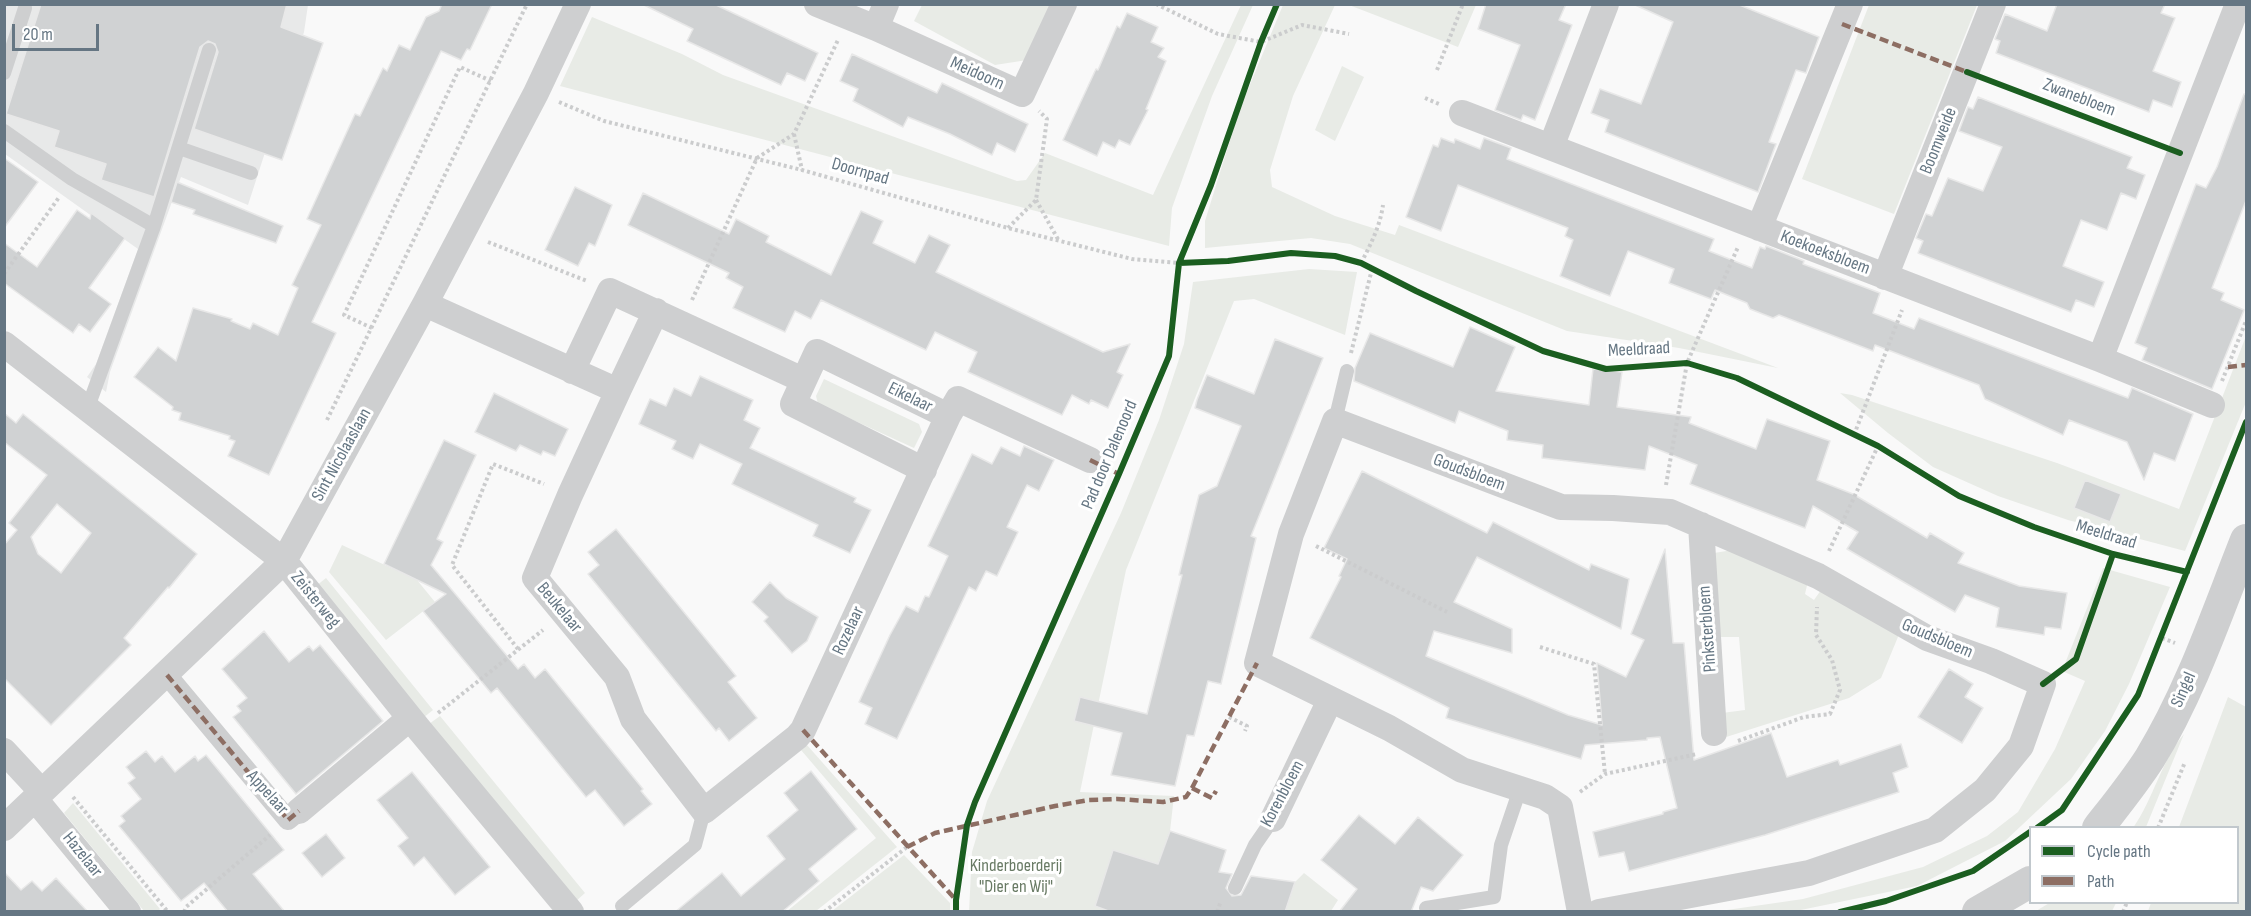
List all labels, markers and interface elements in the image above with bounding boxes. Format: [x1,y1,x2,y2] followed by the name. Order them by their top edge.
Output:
[15,12,102,50] scale bar
[23,24,53,45] text: 20 m
[947,53,1007,95] street label: Meidoorn
[2040,74,2118,122] street label: Zwanebloem
[1916,105,1962,177] street label: Boomweide
[829,154,891,190] street label: Doornpad
[1777,226,1873,280] street label: Koekoeksbloem
[1607,338,1671,362] street label: Meeldraad
[884,378,936,418] street label: Eikelaar
[1077,397,1143,513] street label: Pad door Dalenoord
[308,405,376,505] street label: Sint Nicolaaslaan
[1430,449,1508,497] street label: Goudsbloem
[2073,516,2139,554] street label: Meeldraad
[286,567,344,633] street label: Zeisterweg
[532,578,586,638] street label: Beukelaar
[1694,585,1722,673] street label: Pinksterbloem
[828,603,870,659] street label: Rozelaar
[1898,614,1976,664] street label: Goudsbloem
[2167,669,2201,711] street label: Singel
[1257,757,1309,831] street label: Korenbloem
[241,766,293,820] street label: Appelaar
[2029,826,2239,904] legend
[57,828,107,882] street label: Hazelaar
[2087,841,2151,862] text: Cycle path
[970,855,1062,898] park label: Kinderboerderij "Dier en Wij"
[2087,871,2115,892] text: Path

